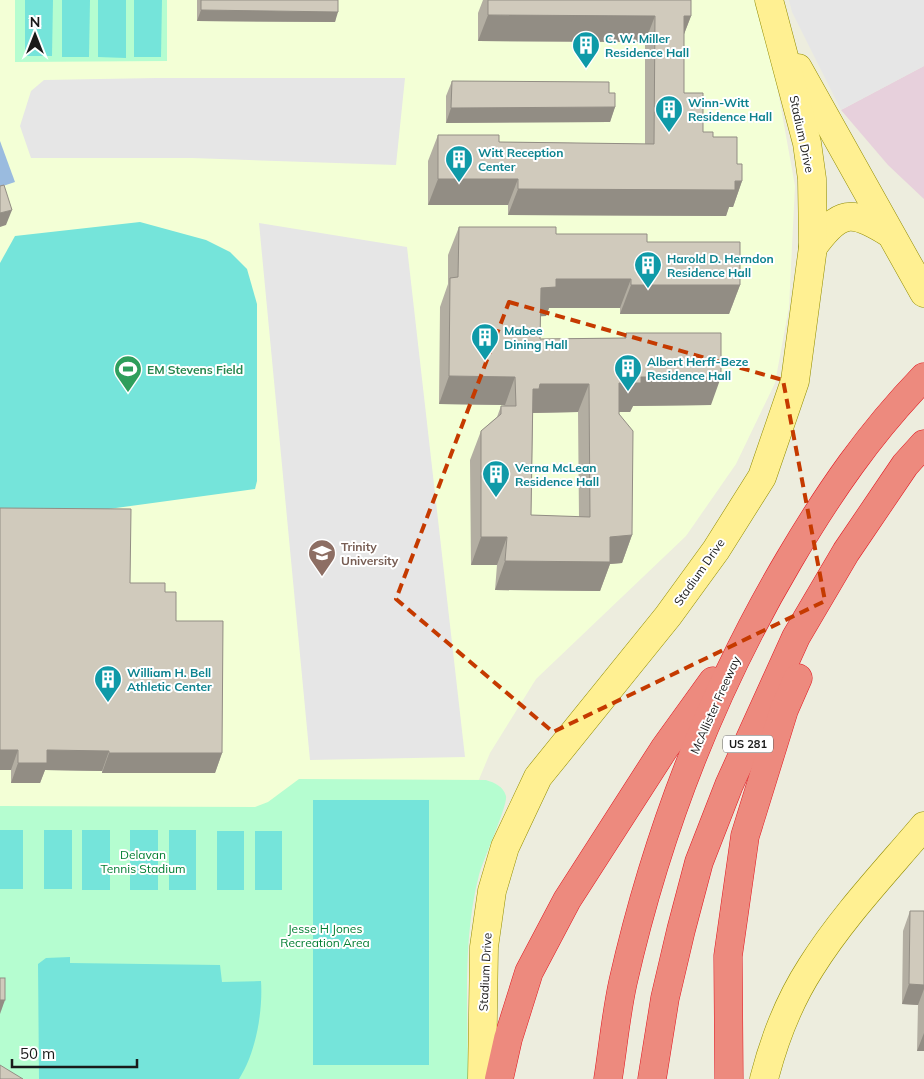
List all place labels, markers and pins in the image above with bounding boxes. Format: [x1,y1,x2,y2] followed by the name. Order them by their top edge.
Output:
[571,30,601,69] building icon: C. W. Miller Residence Hall
[605,31,689,60] place label: C. W. Miller Residence Hall
[654,94,684,133] building icon: Winn-Witt Residence Hall
[688,95,772,124] place label: Winn-Witt Residence Hall
[444,144,474,183] building icon: Witt Reception Center
[478,145,563,174] place label: Witt Reception Center
[633,250,663,289] building icon: Harold D. Herndon Residence Hall
[667,251,774,280] place label: Harold D. Herndon Residence Hall
[470,322,500,361] building icon: Mabee Dining Hall
[504,323,568,352] place label: Mabee Dining Hall
[613,353,643,392] building icon: Albert Herff-Beze Residence Hall
[113,354,143,393] sports icon: EM Stevens Field
[647,354,749,383] place label: Albert Herff-Beze Residence Hall
[147,362,243,377] place label: EM Stevens Field
[481,459,511,498] building icon: Verna McLean Residence Hall
[514,460,599,489] place label: Verna McLean Residence Hall
[307,538,337,577] school or university icon: Trinity University
[341,539,399,568] place label: Trinity University
[93,664,123,703] building icon: William H. Bell Athletic Center
[127,665,212,694] place label: William H. Bell Athletic Center

